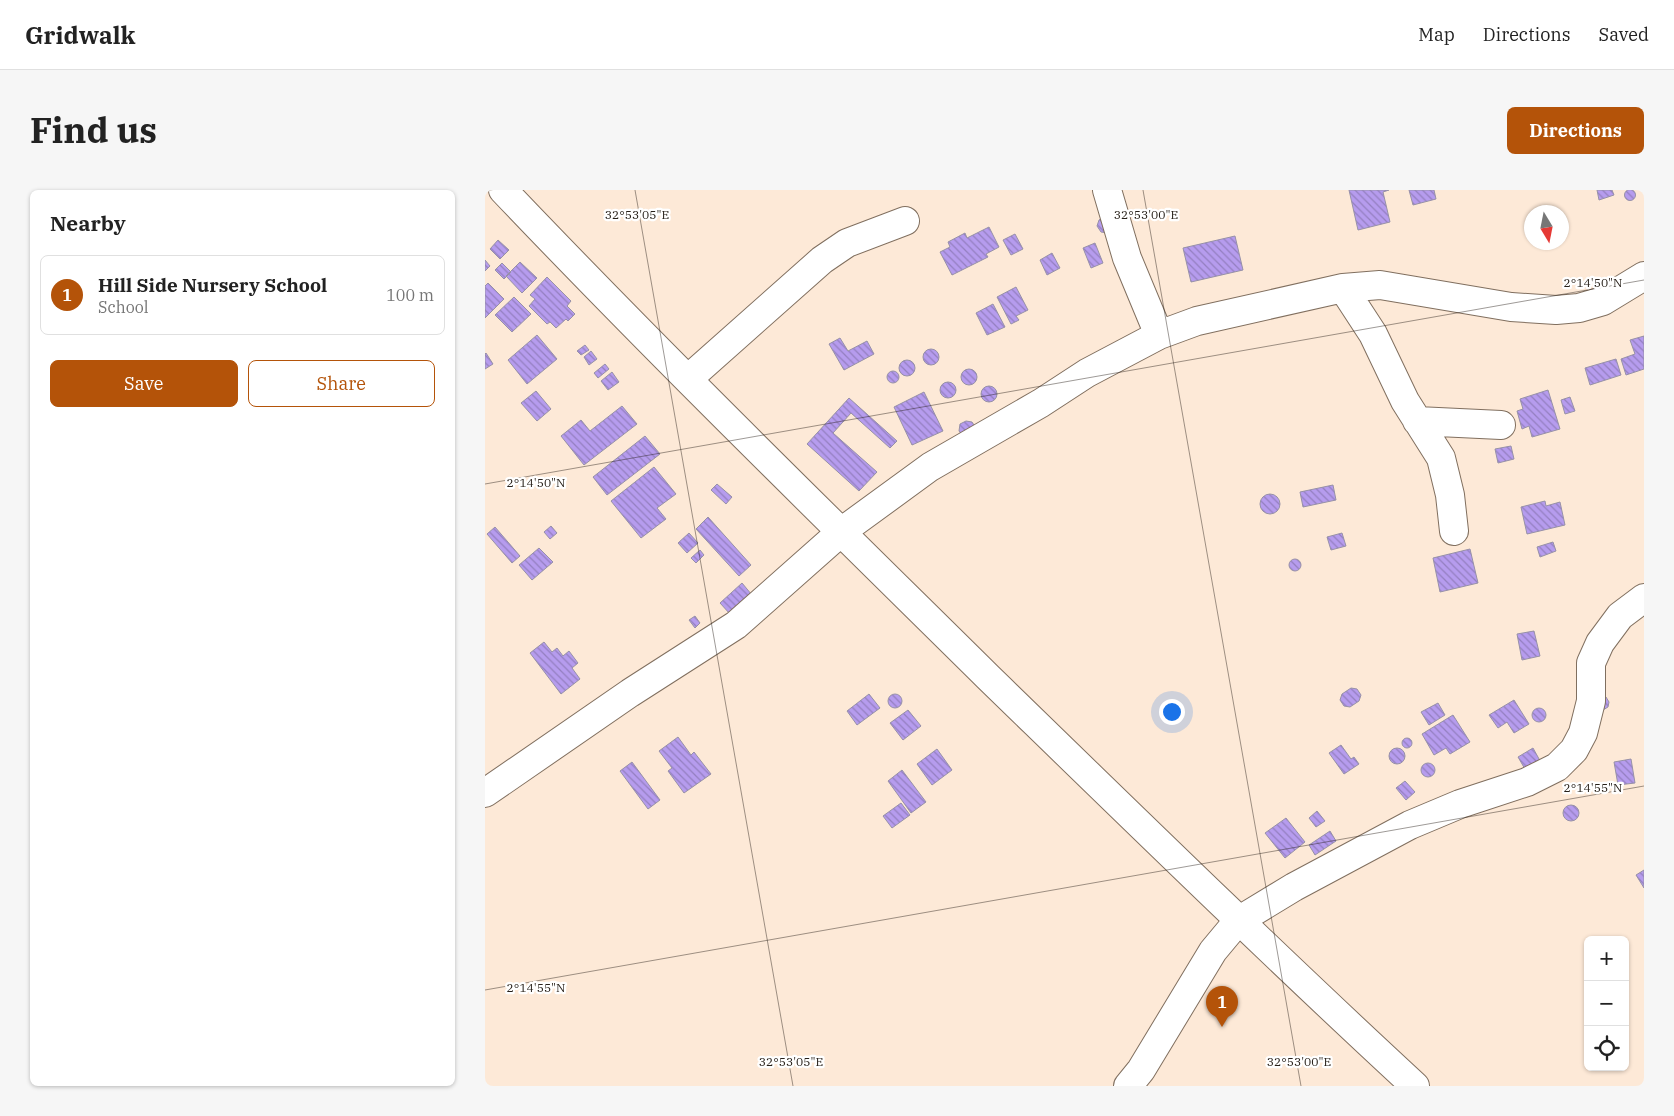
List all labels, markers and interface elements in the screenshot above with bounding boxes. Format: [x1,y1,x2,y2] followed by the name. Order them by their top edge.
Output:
[25,19,135,51] text: Gridwalk
[1418,23,1455,46] text: Map
[1483,23,1571,46] text: Directions
[1599,23,1649,46] text: Saved
[30,107,157,153] text: Find us
[1507,107,1644,154] button: Directions
[1524,205,1569,250] north arrow
[605,207,669,222] text: 32°53'05"E
[1114,207,1178,222] text: 32°53'00"E
[50,209,126,237] text: Nearby
[98,273,327,297] text: Hill Side Nursery School
[1564,275,1622,290] text: 2°14'50"N
[62,285,72,305] text: 1
[386,285,434,305] text: 100 m
[98,297,149,317] text: School
[50,360,238,407] button: Save
[248,360,435,407] button: Share
[507,475,565,490] text: 2°14'50"N
[1159,699,1185,725] your location
[1564,780,1622,795] text: 2°14'55"N
[1584,936,1629,1071] map controls
[1584,936,1629,981] button: +
[507,980,565,995] text: 2°14'55"N
[1584,981,1629,1026] button: −
[1206,986,1238,1027] pin: 1
[1584,1026,1629,1071] button: locate
[759,1054,823,1069] text: 32°53'05"E
[1267,1054,1331,1069] text: 32°53'00"E

